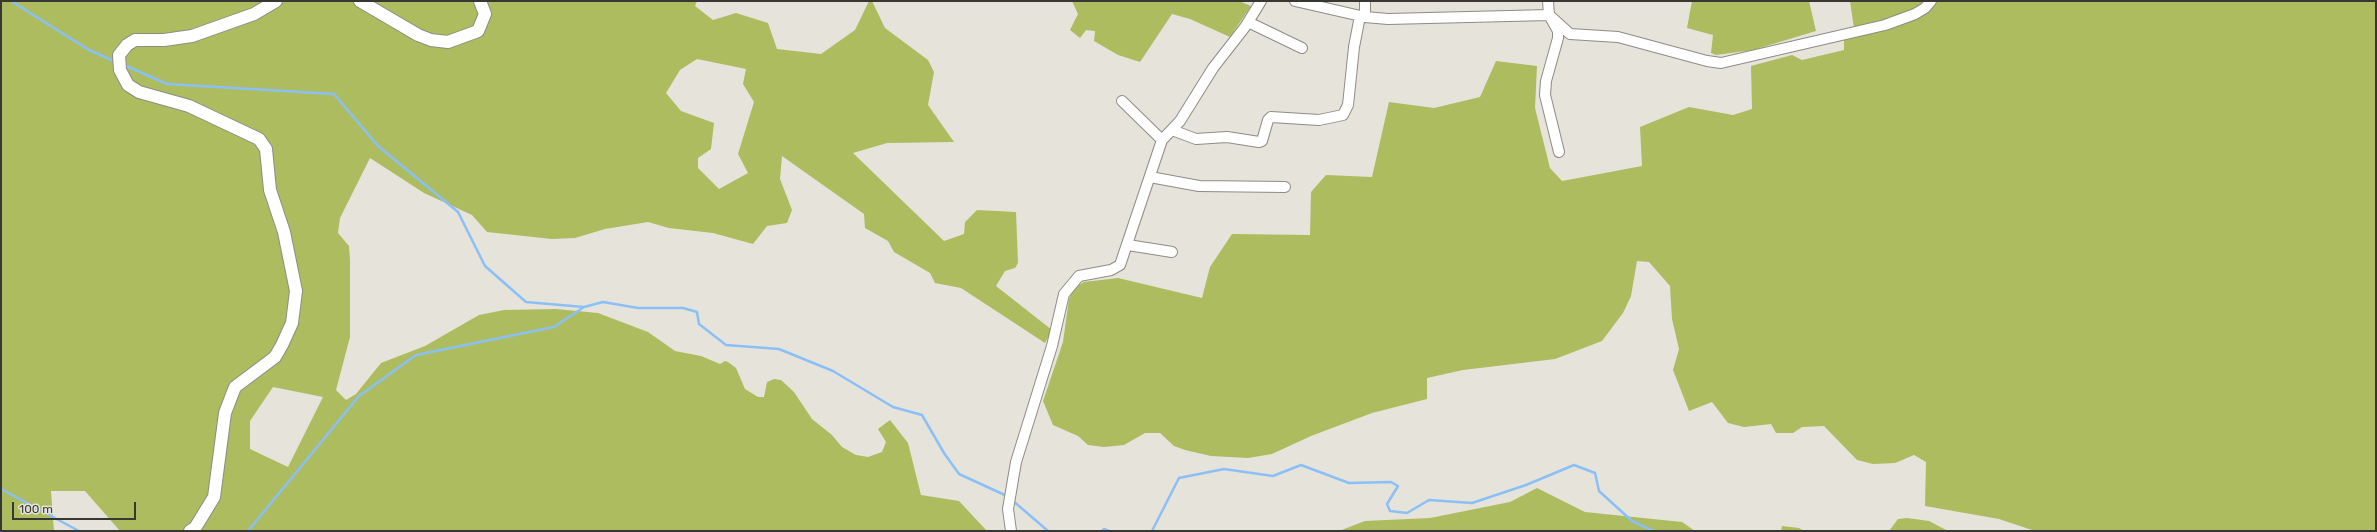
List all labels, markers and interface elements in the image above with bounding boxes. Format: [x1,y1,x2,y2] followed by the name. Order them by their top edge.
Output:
[14,494,138,520] scale bar
[19,502,53,516] text: 100 m

